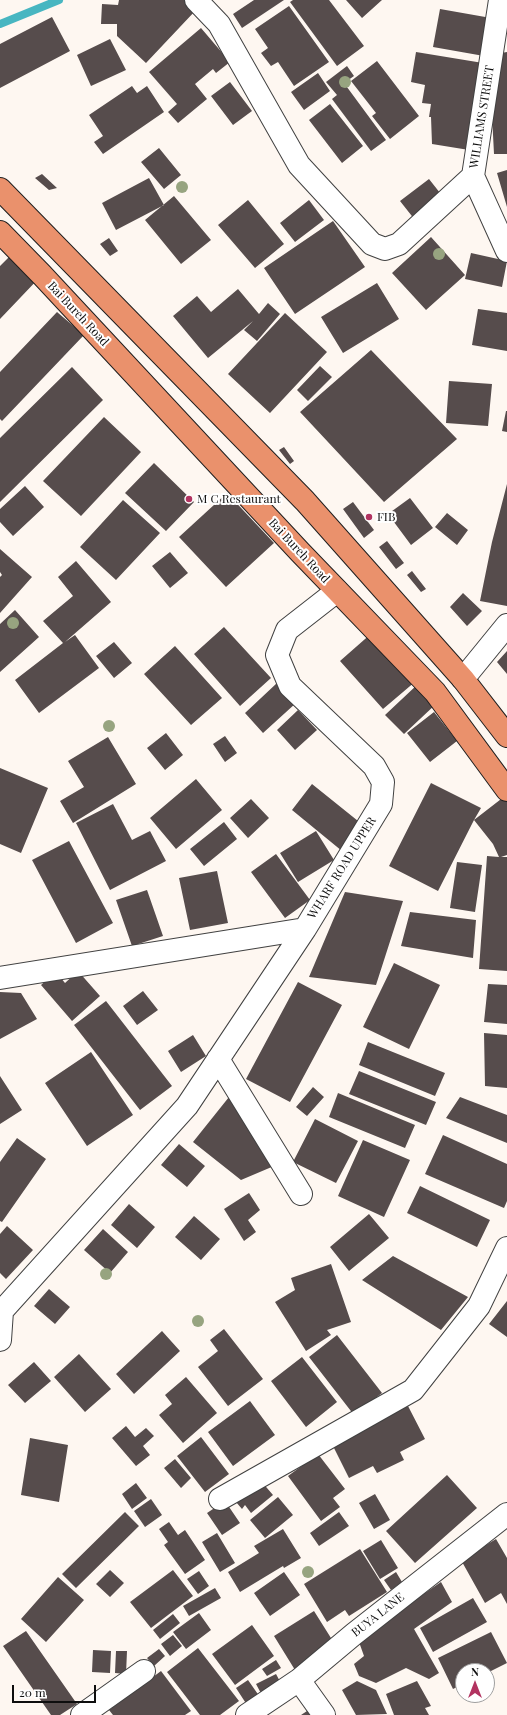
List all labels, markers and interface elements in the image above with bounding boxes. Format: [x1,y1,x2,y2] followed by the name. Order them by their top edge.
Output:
[467,64,497,170] street label: WILLIAMS STREET
[44,279,112,349] street label: Bai Bureh Road
[197,492,281,506] place label: M C Restaurant
[184,494,194,504] marker: M C Restaurant
[377,510,395,524] place label: FIB
[364,512,374,522] marker: FIB
[265,516,333,586] street label: Bai Bureh Road
[305,814,379,922] street label: WHARF ROAD UPPER
[349,1590,407,1640] street label: BUYA LANE
[455,1663,495,1703] north arrow
[471,1664,479,1679] text: N
[14,1677,98,1703] scale bar
[19,1684,46,1700] text: 20 m

